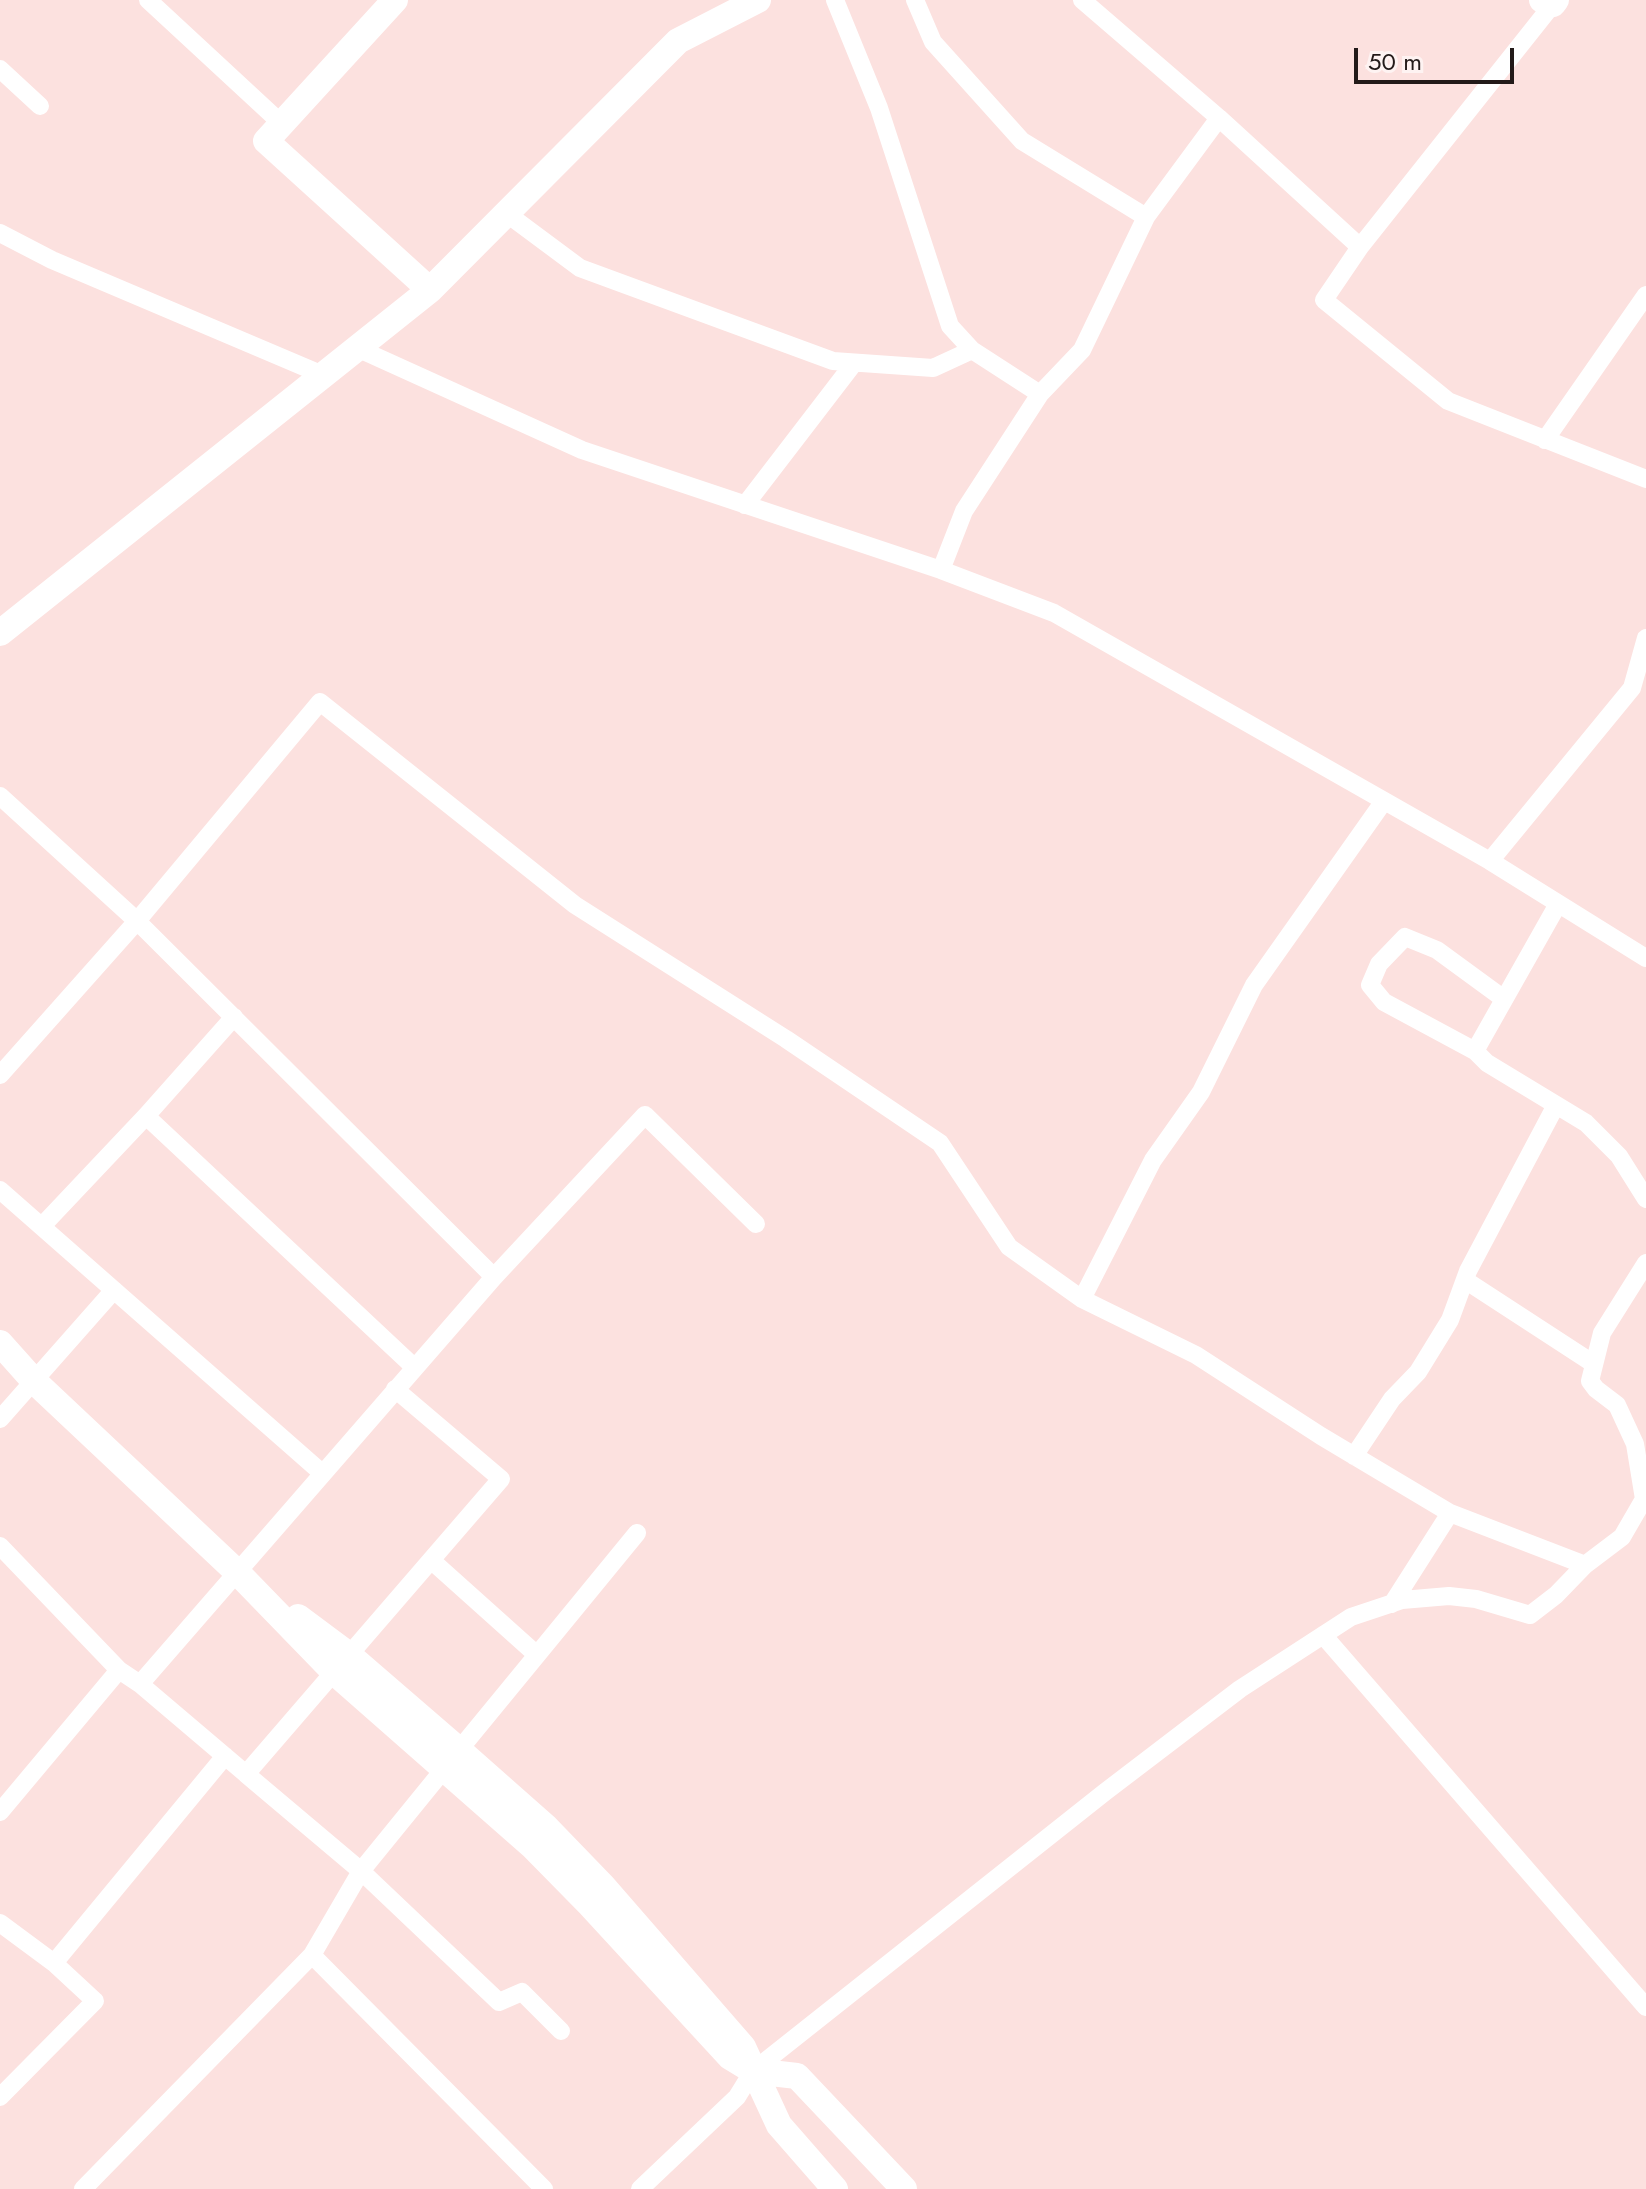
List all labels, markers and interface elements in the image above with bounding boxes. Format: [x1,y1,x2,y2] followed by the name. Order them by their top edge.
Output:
[1358,32,1518,82] scale bar
[1368,44,1422,79] text: 50 m

